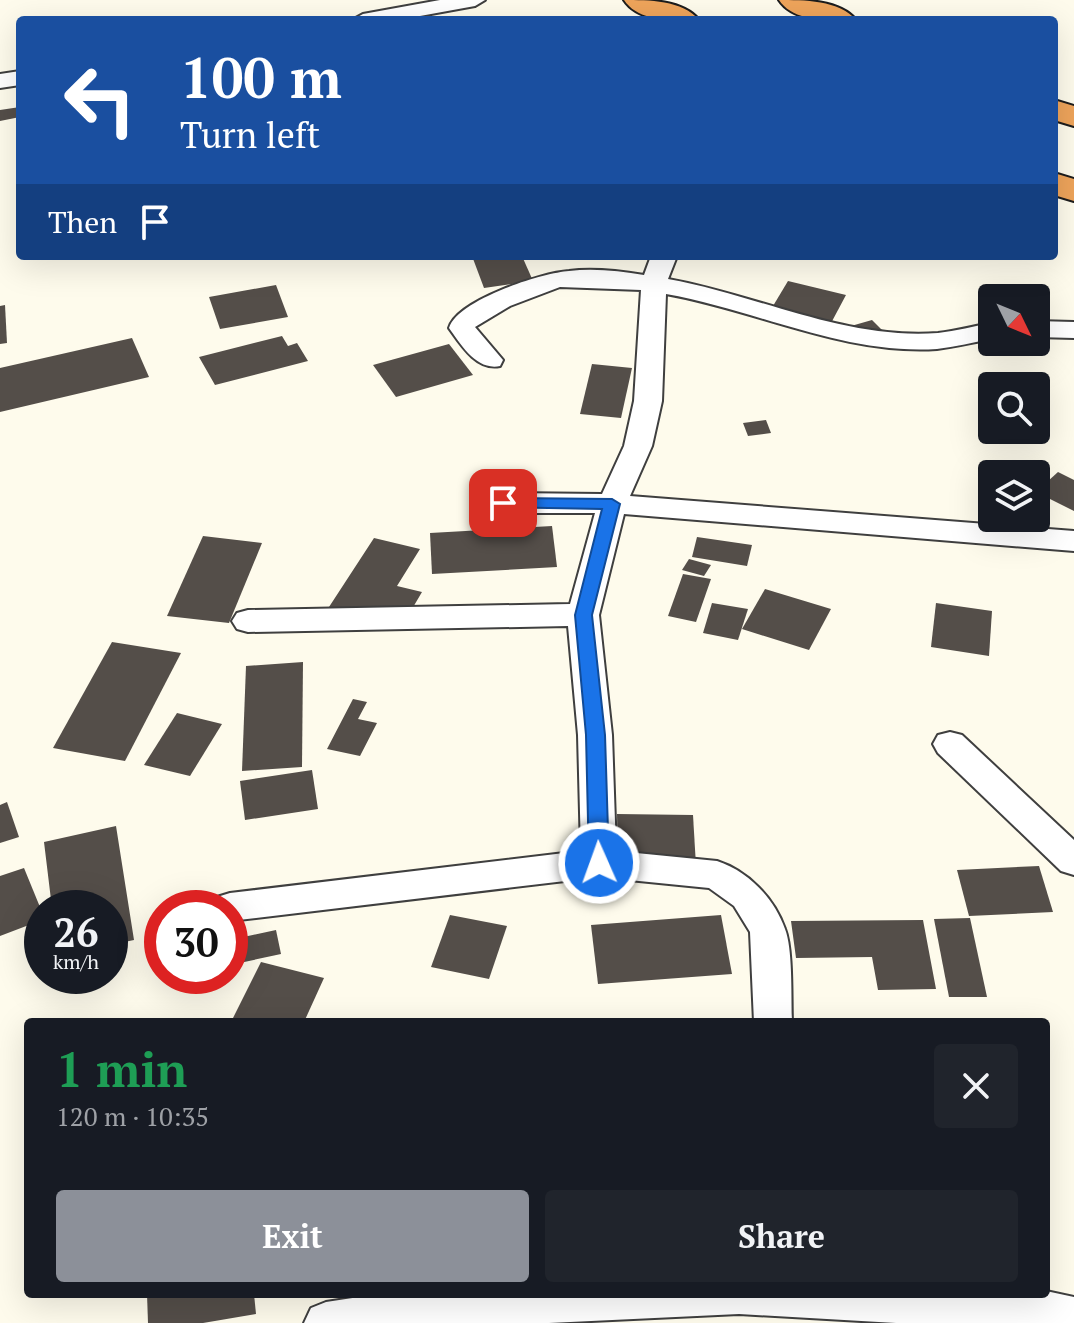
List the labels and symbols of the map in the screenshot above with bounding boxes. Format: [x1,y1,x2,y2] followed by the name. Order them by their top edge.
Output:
[978,284,1050,356] north arrow
[469,469,537,537] pin
[557,821,641,905] position arrow
[144,890,248,994] speed limit sign: 30

